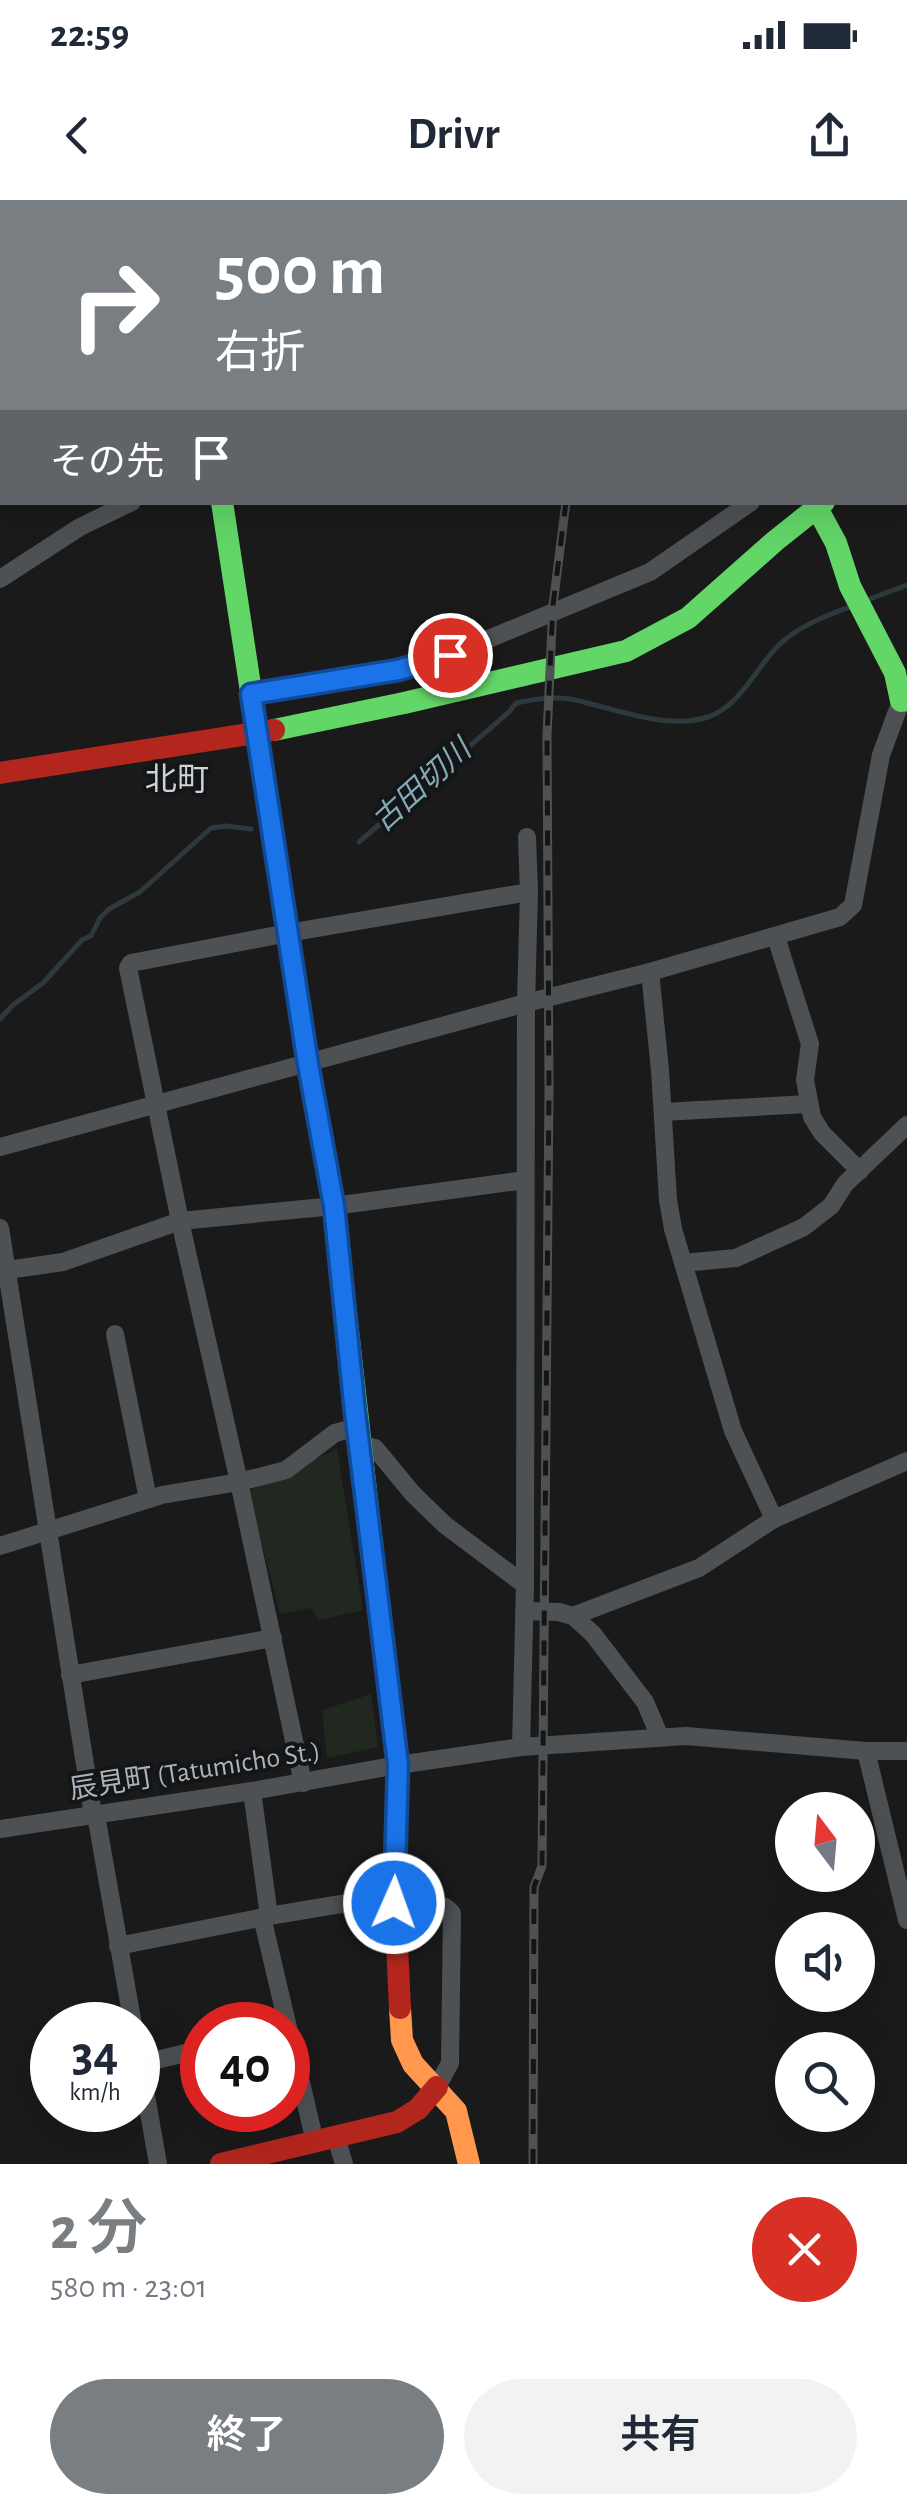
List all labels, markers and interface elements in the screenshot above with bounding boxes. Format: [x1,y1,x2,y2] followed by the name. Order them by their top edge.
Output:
[50,16,129,54] text: 22:59
[50,108,105,163] icon: back
[802,108,857,163] icon: share
[407,112,500,157] text: Drivr
[215,237,385,307] text: 500 m
[50,240,180,370] icon: right
[215,331,305,376] text: 右折
[184,430,239,485] icon: arrive
[50,444,164,482] text: その先
[408,613,493,698] pin
[423,628,478,683] icon: arrive
[366,731,479,837] water label: 古田切川
[145,763,209,796] district label: 北町
[67,1736,322,1805] street label: 辰見町 (Tatumicho St.)
[775,1792,875,1892] north arrow
[775,1792,875,2132] map controls
[342,1851,446,1955] position arrow
[775,1912,875,2012] button: sound
[180,2002,310,2132] speed limit sign: 40
[72,2030,118,2080] text: 34
[775,2032,875,2132] button: search
[69,2080,121,2105] text: km/h
[752,2197,857,2302] button: close
[50,2200,147,2260] text: 2 分
[50,2271,207,2303] text: 580 m · 23:01
[50,2379,444,2494] button: 終了
[464,2379,857,2494] button: 共有

